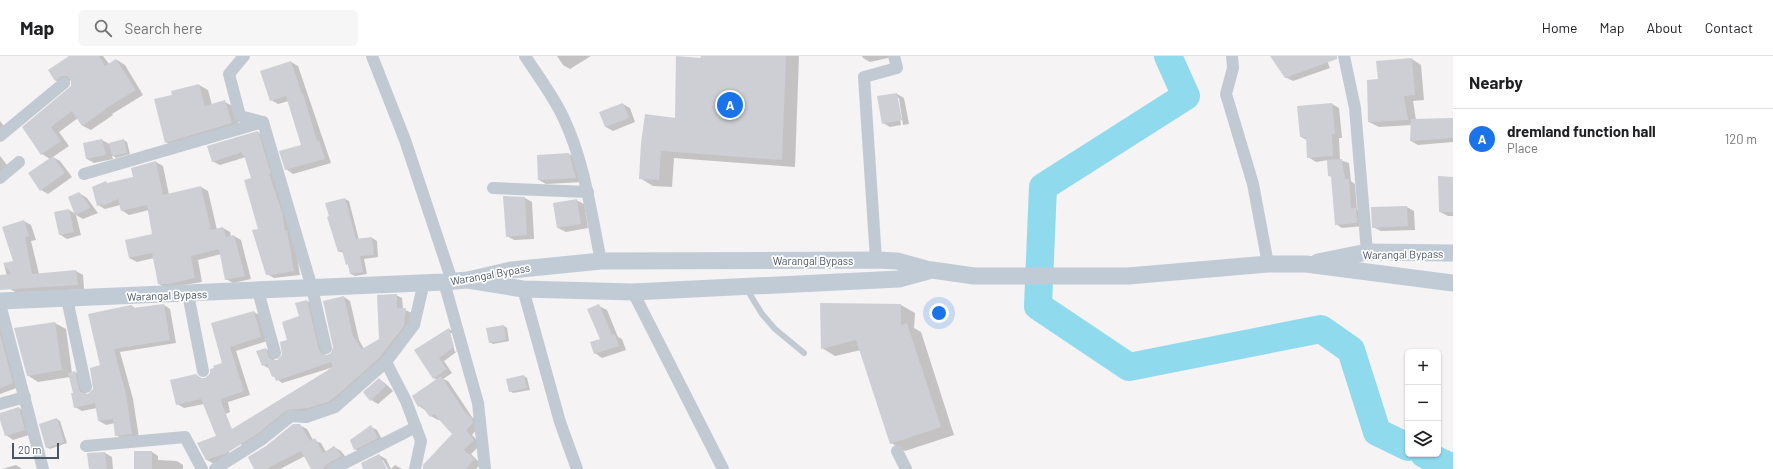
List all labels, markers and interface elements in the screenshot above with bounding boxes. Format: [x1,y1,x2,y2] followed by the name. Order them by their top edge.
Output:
[78,10,358,46] search box
[20,16,54,39] text: Map
[92,17,114,39] icon: search
[124,19,202,37] text: Search here
[1542,19,1578,36] text: Home
[1600,19,1624,36] text: Map
[1646,19,1683,36] text: About
[1705,19,1753,36] text: Contact
[1469,72,1523,92] text: Nearby
[717,90,743,120] pin: A
[1507,122,1656,140] text: dremland function hall
[1478,131,1486,147] text: A
[1725,131,1757,147] text: 120 m
[1507,140,1538,156] text: Place
[1363,247,1443,261] street label: Warangal Bypass
[773,254,853,267] street label: Warangal Bypass
[449,261,531,287] street label: Warangal Bypass
[127,287,207,303] street label: Warangal Bypass
[929,303,949,323] your location
[1405,349,1441,457] map controls
[1405,349,1441,385] button: +
[1405,385,1441,421] button: −
[1405,421,1441,457] button: layers
[12,441,59,460] scale bar
[18,443,41,456] text: 20 m

